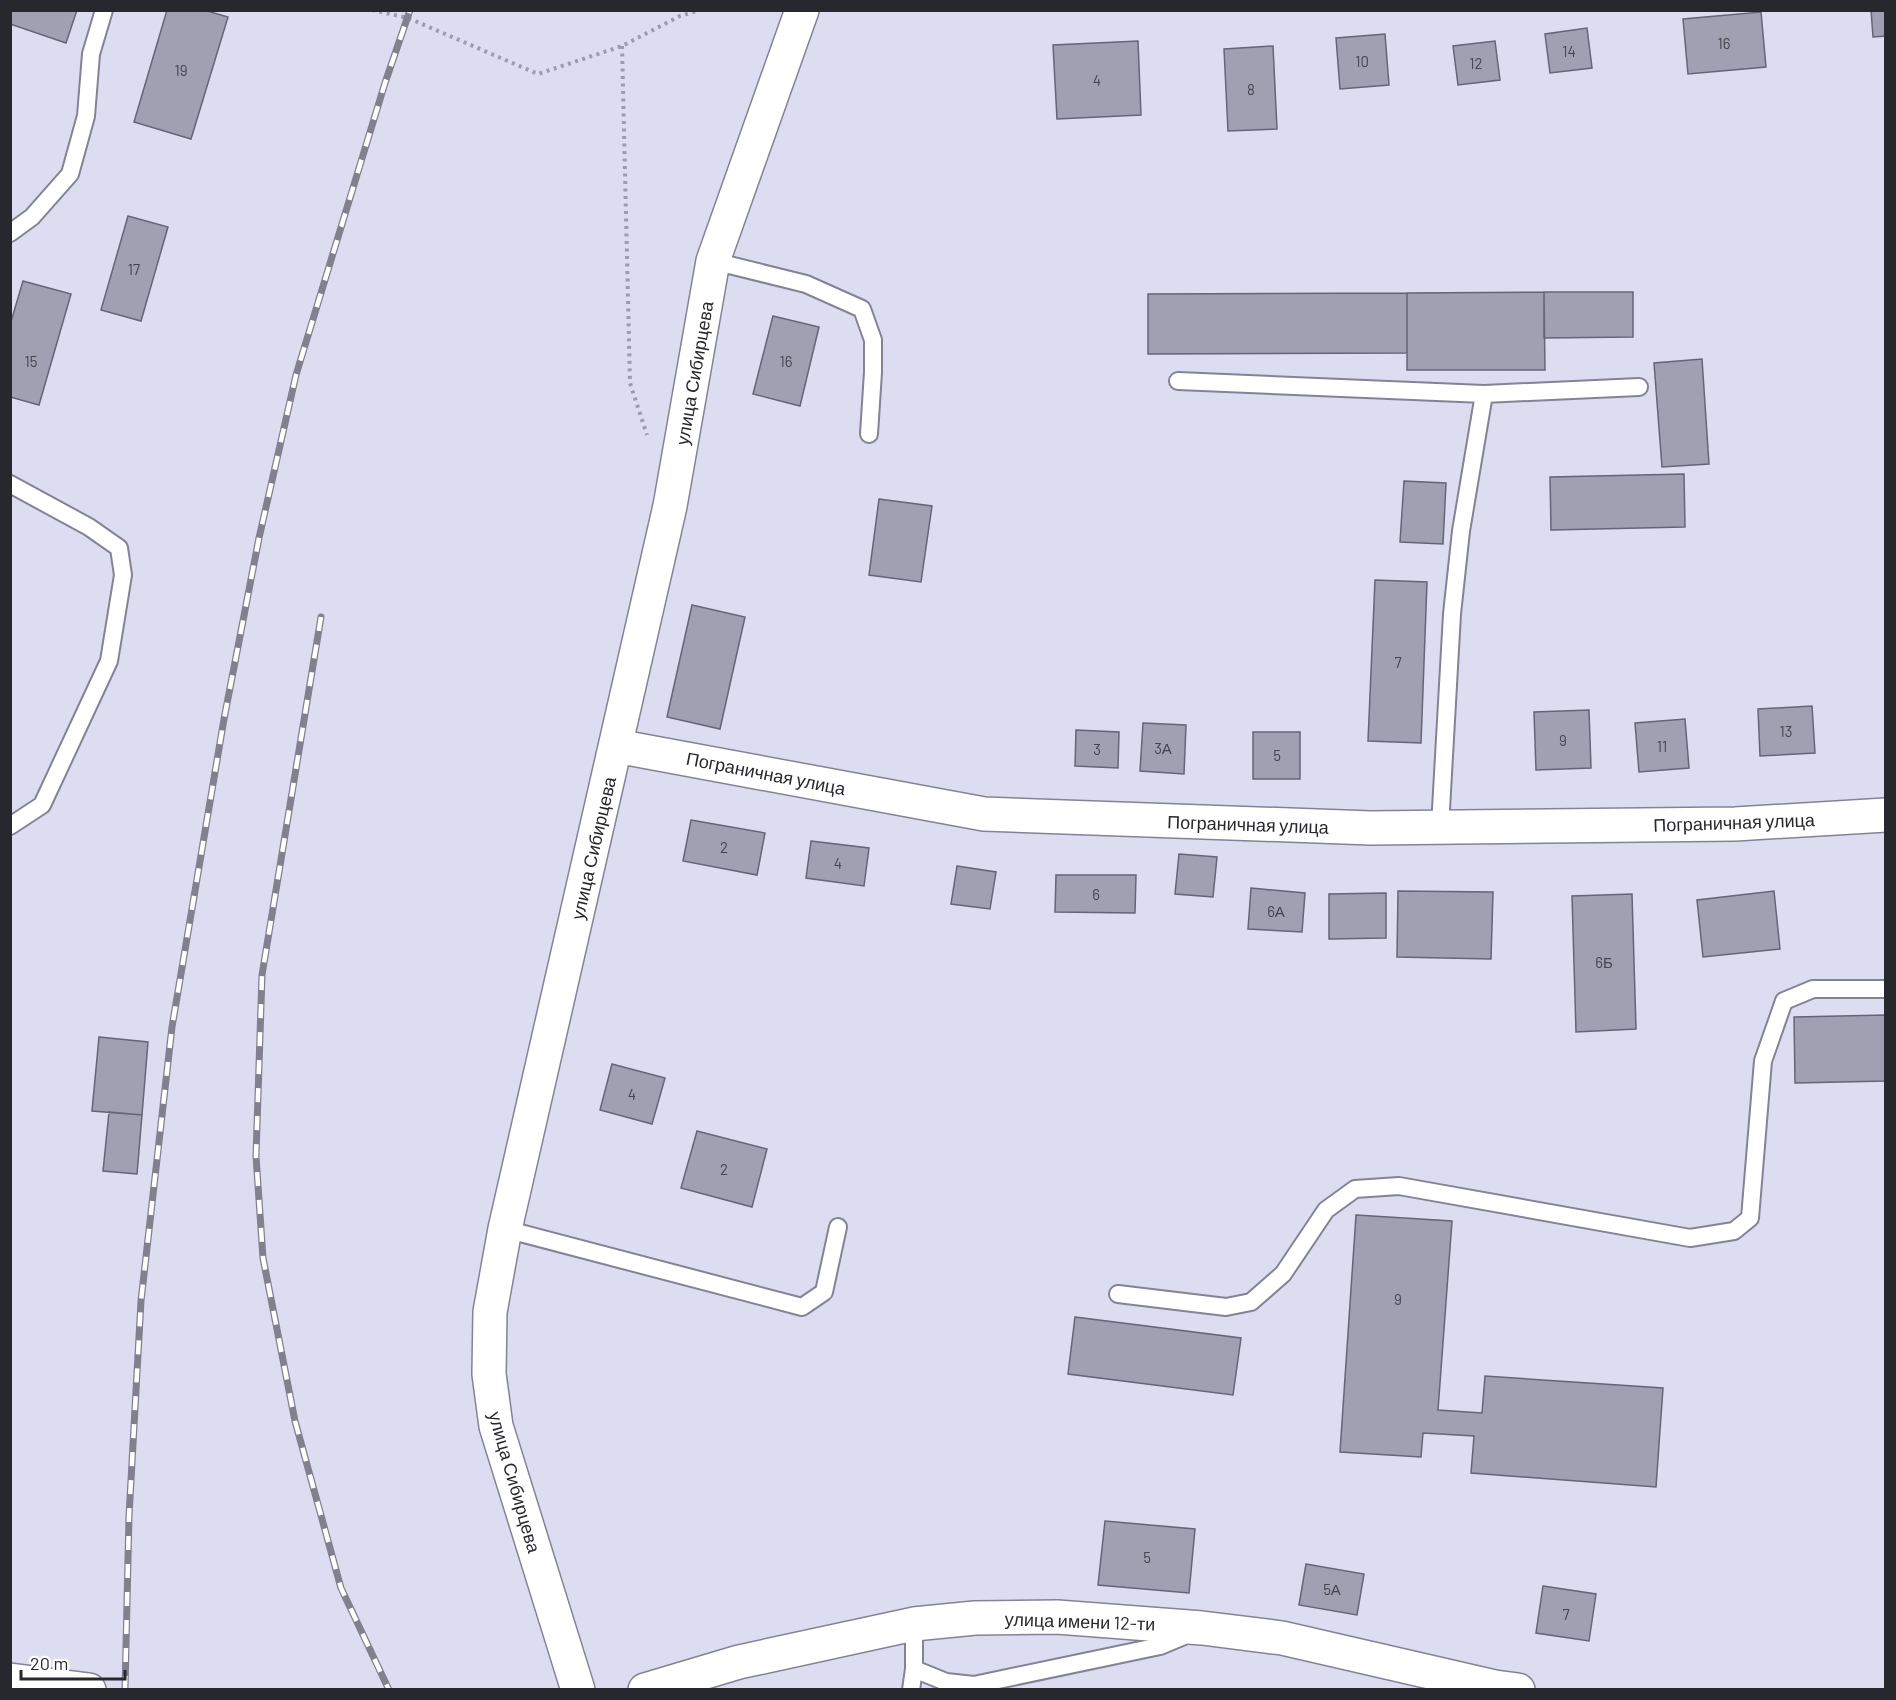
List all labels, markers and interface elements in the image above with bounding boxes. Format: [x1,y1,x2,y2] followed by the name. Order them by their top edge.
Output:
[1718,34,1730,52] house number: 16
[1562,42,1576,60] house number: 14
[1355,52,1369,70] house number: 10
[1469,54,1483,72] house number: 12
[174,61,188,79] house number: 19
[1093,71,1101,89] house number: 4
[1247,80,1255,98] house number: 8
[128,260,140,278] house number: 17
[670,298,718,447] street label: улица Сибирцева
[25,352,37,370] house number: 15
[780,352,792,370] house number: 16
[1394,653,1402,671] house number: 7
[1780,722,1792,740] house number: 13
[1559,731,1567,749] house number: 9
[1657,737,1667,755] house number: 11
[1154,739,1172,757] house number: 3А
[1093,740,1101,758] house number: 3
[1273,746,1281,764] house number: 5
[685,747,848,799] street label: Пограничная улица
[566,773,620,922] street label: улица Сибирцева
[1653,808,1816,836] street label: Пограничная улица
[1167,810,1330,838] street label: Пограничная улица
[720,838,728,856] house number: 2
[834,854,842,872] house number: 4
[1092,885,1100,903] house number: 6
[1267,902,1285,920] house number: 6А
[1595,953,1613,971] house number: 6Б
[628,1085,636,1103] house number: 4
[720,1160,728,1178] house number: 2
[1394,1290,1402,1308] house number: 9
[484,1409,546,1556] street label: улица Сибирцева
[1143,1548,1151,1566] house number: 5
[1323,1580,1341,1598] house number: 5А
[1562,1605,1570,1623] house number: 7
[1004,1607,1156,1635] street label: улица имени 12-ти
[21,1643,124,1681] scale bar
[30,1652,68,1674] text: 20 m

